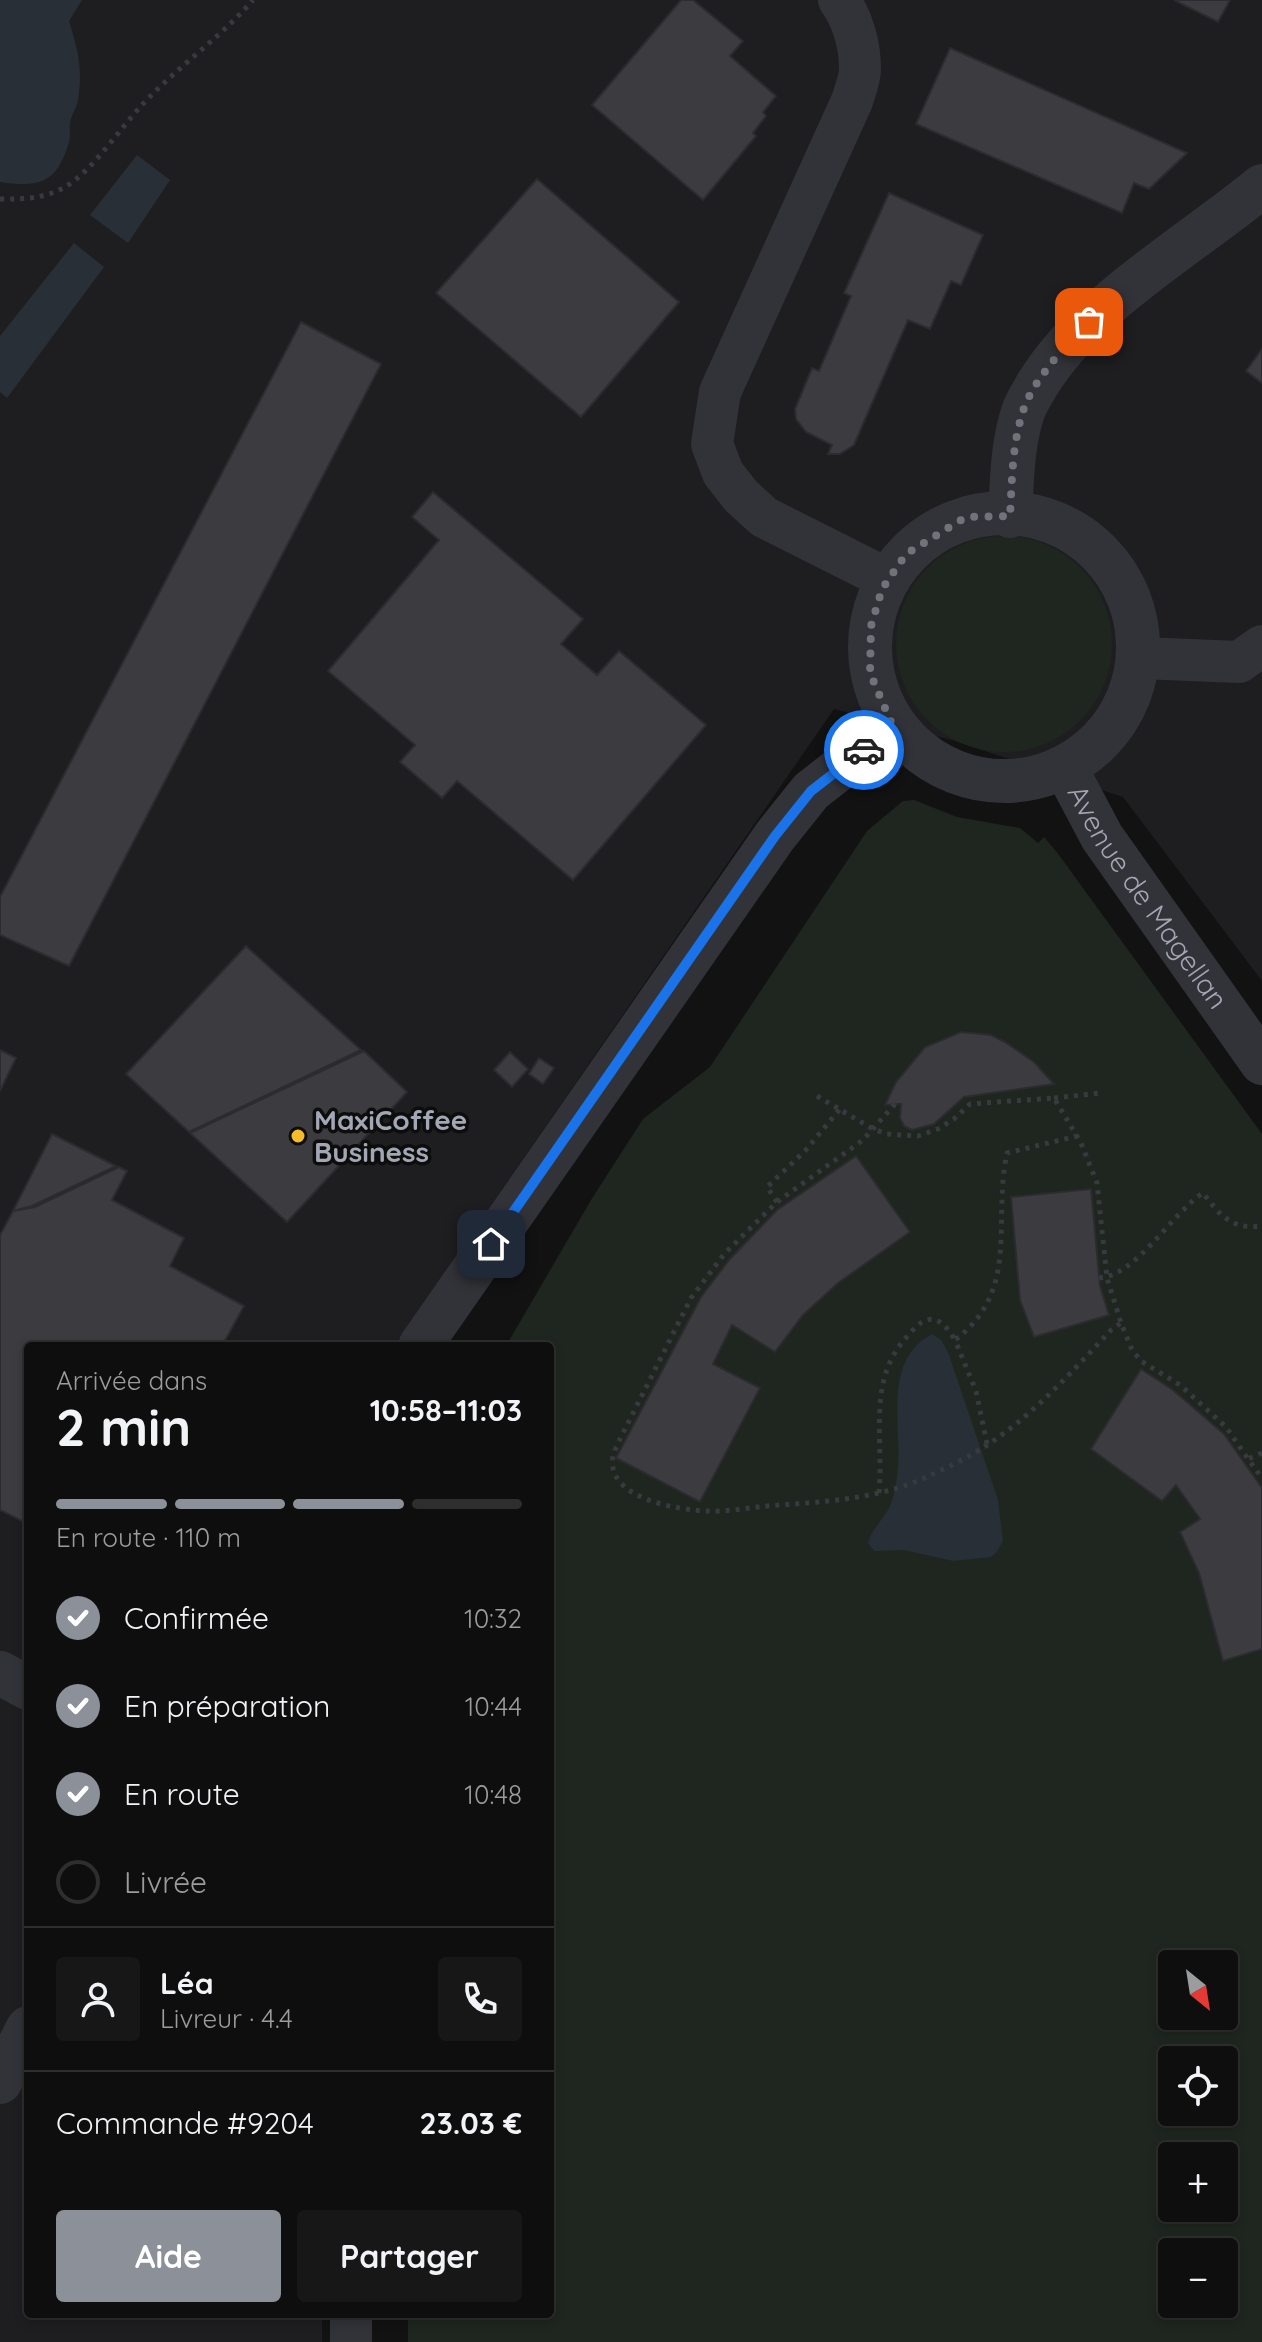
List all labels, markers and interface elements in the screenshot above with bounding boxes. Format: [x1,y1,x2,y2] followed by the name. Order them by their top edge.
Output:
[1055,288,1123,356] pin
[1067,300,1111,344] icon: bag
[824,710,904,790] courier
[842,728,886,772] icon: car
[1061,779,1236,1015] street label: Avenue de Magellan
[314,1102,467,1169] place label: MaxiCoffee Business
[289,1127,307,1145] marker: MaxiCoffee Business
[457,1210,525,1278] pin
[469,1222,513,1266] icon: home
[56,1364,207,1397] text: Arrivée dans
[370,1391,522,1429] text: 10:58–11:03
[56,1394,191,1459] text: 2 min
[56,1521,241,1554] text: En route · 110 m
[56,1596,100,1640] icon: check
[124,1599,269,1637] text: Confirmée
[464,1602,522,1635] text: 10:32
[56,1684,100,1728] icon: check
[124,1687,330,1725] text: En préparation
[465,1690,522,1723] text: 10:44
[56,1772,100,1816] icon: check
[124,1775,240,1813] text: En route
[464,1778,522,1811] text: 10:48
[124,1863,207,1901] text: Livrée
[1158,1950,1238,2030] north arrow
[1158,1950,1238,2318] map controls
[56,1957,140,2041] button: person
[438,1957,522,2041] button: phone
[160,1964,214,2002] text: Léa
[160,2002,293,2035] text: Livreur · 4.4
[1158,2046,1238,2126] button: locate
[56,2104,314,2142] text: Commande #9204
[420,2104,522,2142] text: 23.03 €
[1158,2142,1238,2222] button: +
[56,2210,281,2302] button: Aide
[297,2210,522,2302] button: Partager
[1158,2238,1238,2318] button: −

